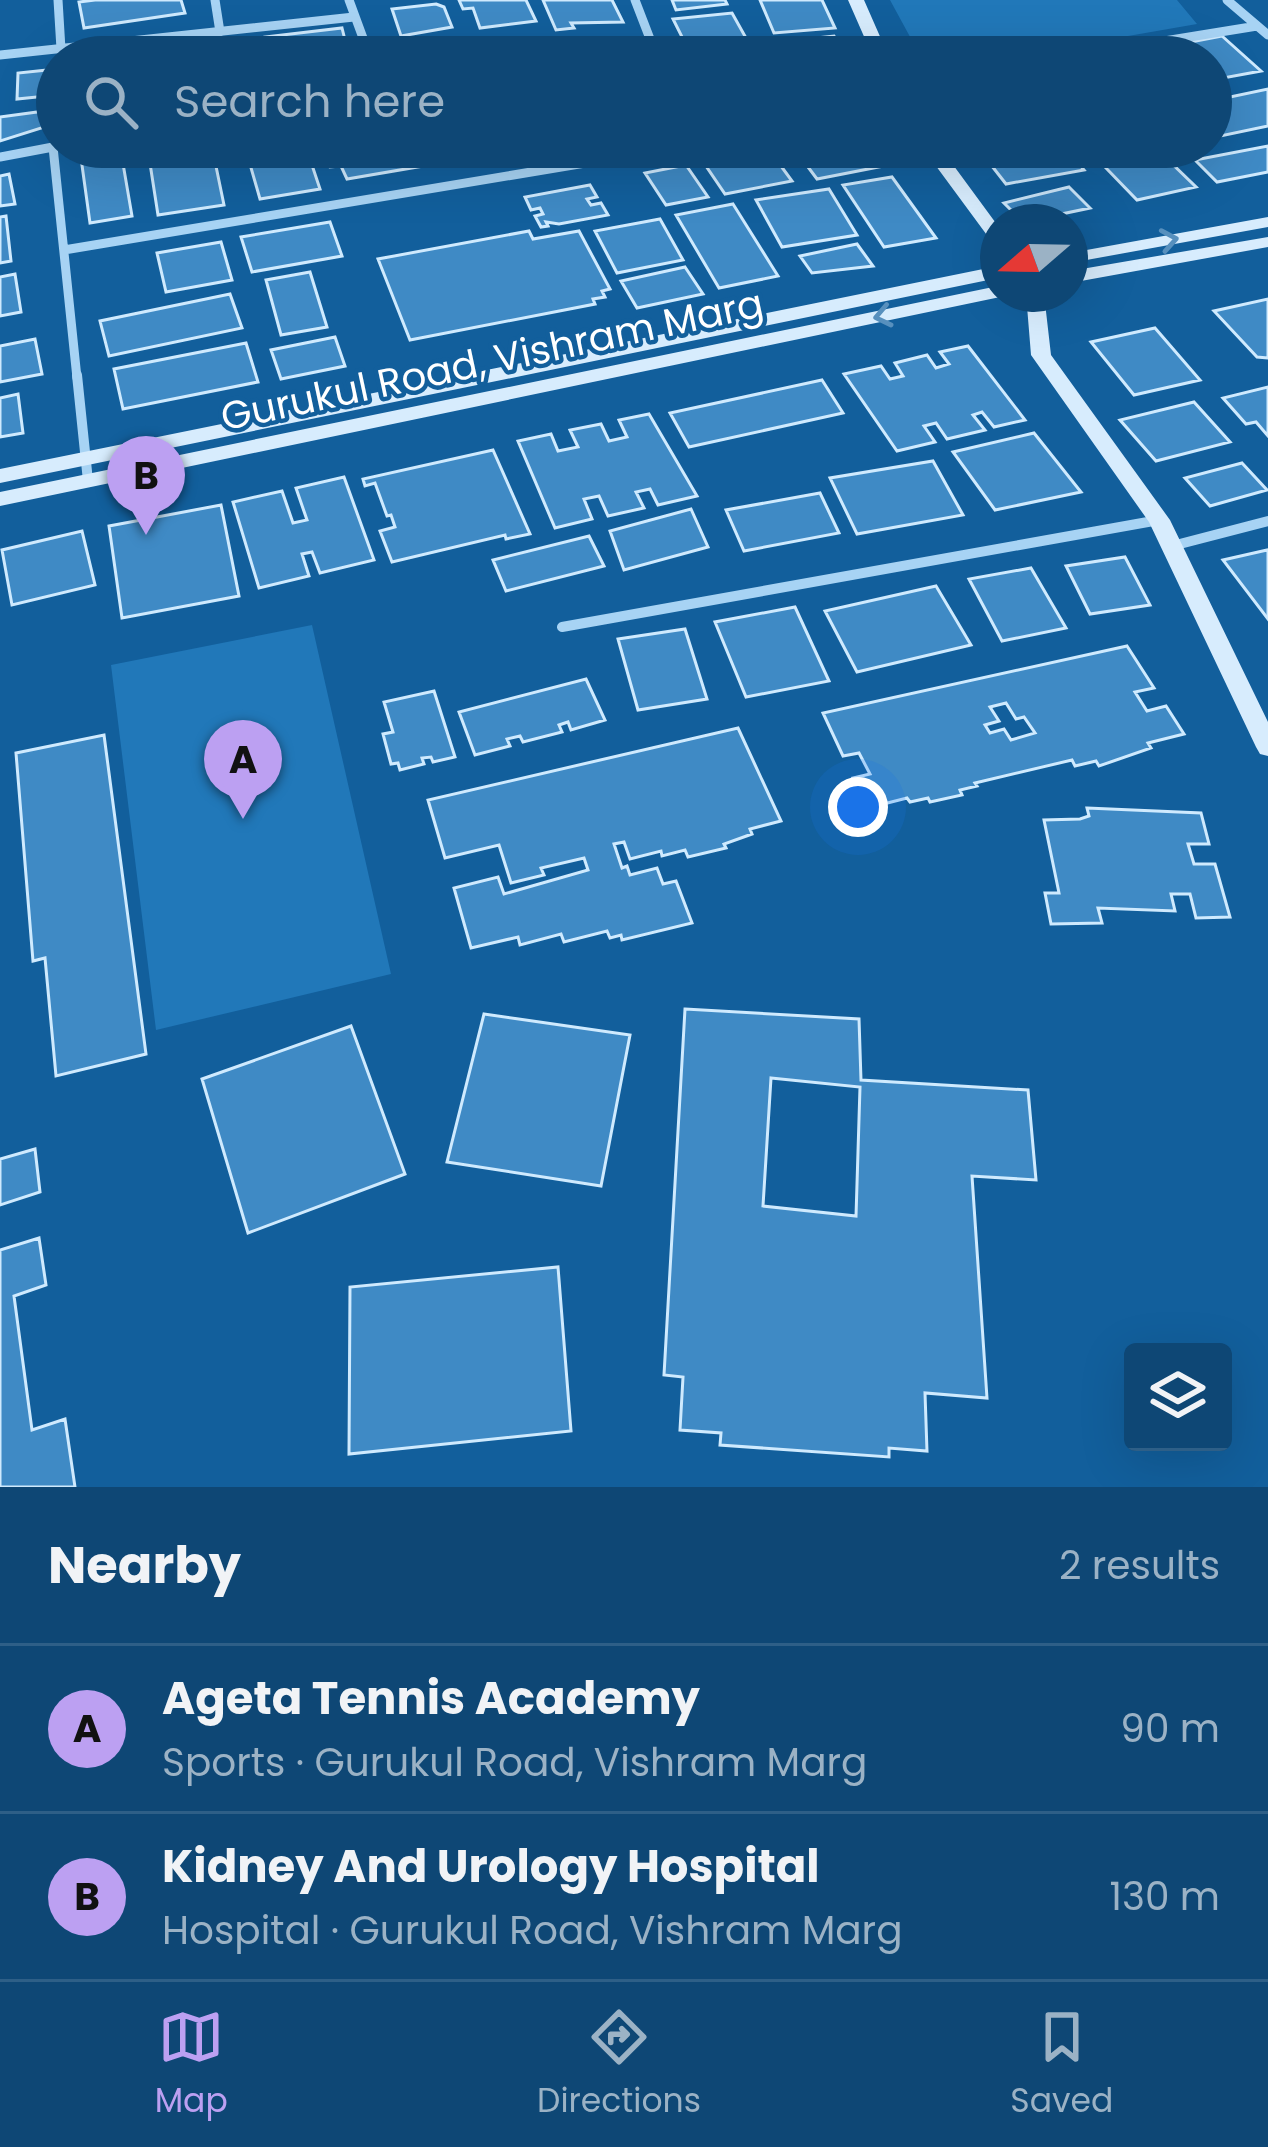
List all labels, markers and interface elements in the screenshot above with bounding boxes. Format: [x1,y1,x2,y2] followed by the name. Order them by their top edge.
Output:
[36,36,1232,168] search box
[78,69,144,135] icon: search
[174,70,445,133] text: Search here
[980,204,1088,312] north arrow
[1159,228,1179,254] one-way arrow
[216,276,768,444] street label: Gurukul Road, Vishram Marg
[874,302,894,327] one-way arrow
[107,436,185,535] pin: B
[204,720,282,819] pin: A
[828,777,888,837] your location
[1124,1343,1232,1451] map controls
[1124,1343,1232,1451] button: layers
[48,1529,241,1601] text: Nearby
[1059,1538,1220,1593] text: 2 results
[162,1667,700,1730] text: Ageta Tennis Academy
[73,1701,101,1756] text: A
[1120,1701,1220,1756] text: 90 m
[162,1735,867,1790] text: Sports · Gurukul Road, Vishram Marg
[162,1835,820,1898] text: Kidney And Urology Hospital
[74,1869,100,1924] text: B
[1109,1869,1220,1924] text: 130 m
[162,1903,903,1958] text: Hospital · Gurukul Road, Vishram Marg
[155,2004,228,2126] tab: Map
[537,2004,701,2126] tab: Directions
[1010,2004,1113,2126] tab: Saved

